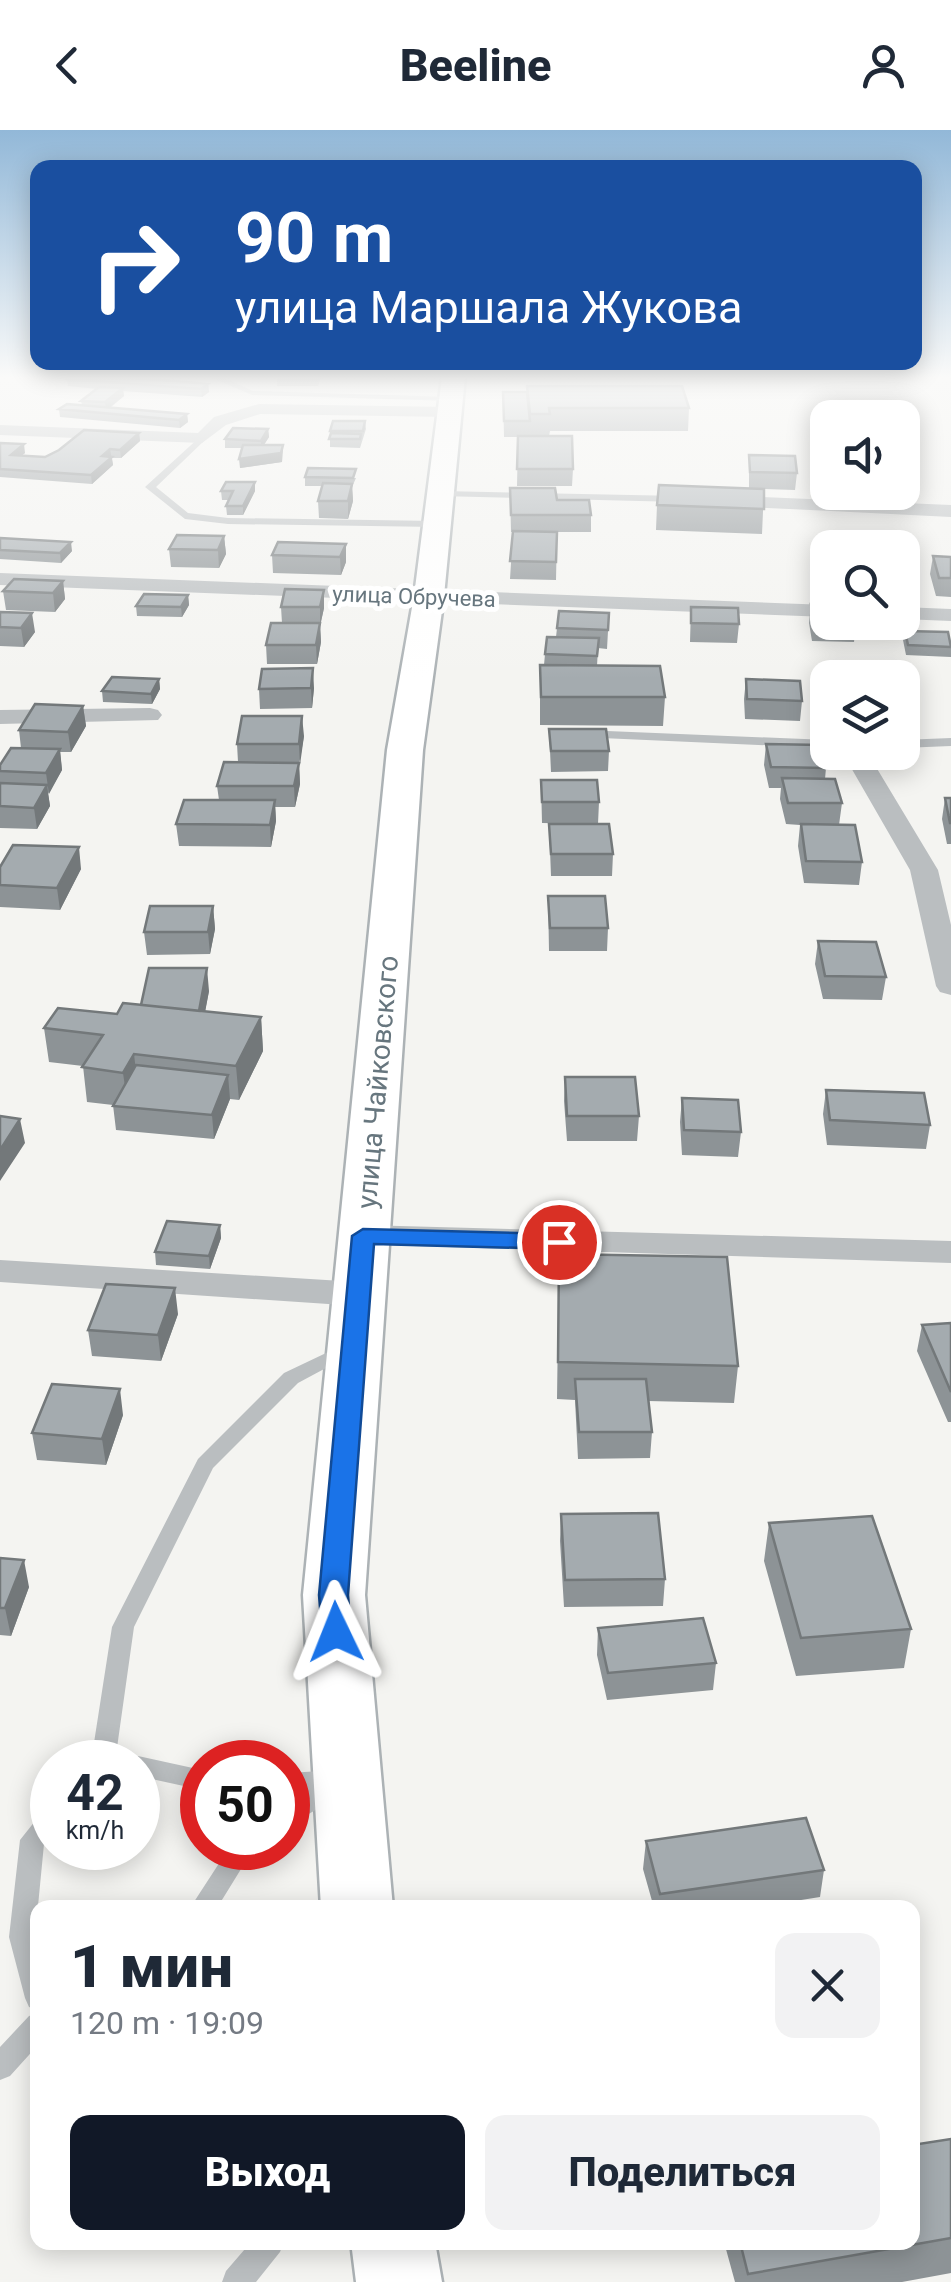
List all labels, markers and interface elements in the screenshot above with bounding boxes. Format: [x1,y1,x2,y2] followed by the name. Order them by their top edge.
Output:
[40,38,95,93] icon: back
[856,38,911,93] icon: person
[400,39,551,92] text: Beeline
[235,197,393,279] text: 90 m
[70,200,200,330] icon: right
[235,281,742,334] text: улица Маршала Жукова
[810,400,920,770] map controls
[810,400,920,510] button: sound
[810,530,920,640] button: search
[332,581,496,612] street label: улица Обручева
[810,660,920,770] button: layers
[350,954,405,1210] street label: улица Чайковского
[517,1200,602,1285] pin
[532,1215,587,1270] icon: arrive
[284,1580,388,1684] position arrow
[180,1740,310,1870] speed limit sign: 50
[66,1764,124,1822] text: 42
[66,1816,124,1845] text: km/h
[70,1931,233,2002] text: 1 мин
[775,1933,880,2038] button: close
[70,2004,264,2042] text: 120 m · 19:09
[70,2115,465,2230] button: Выход
[485,2115,880,2230] button: Поделиться

